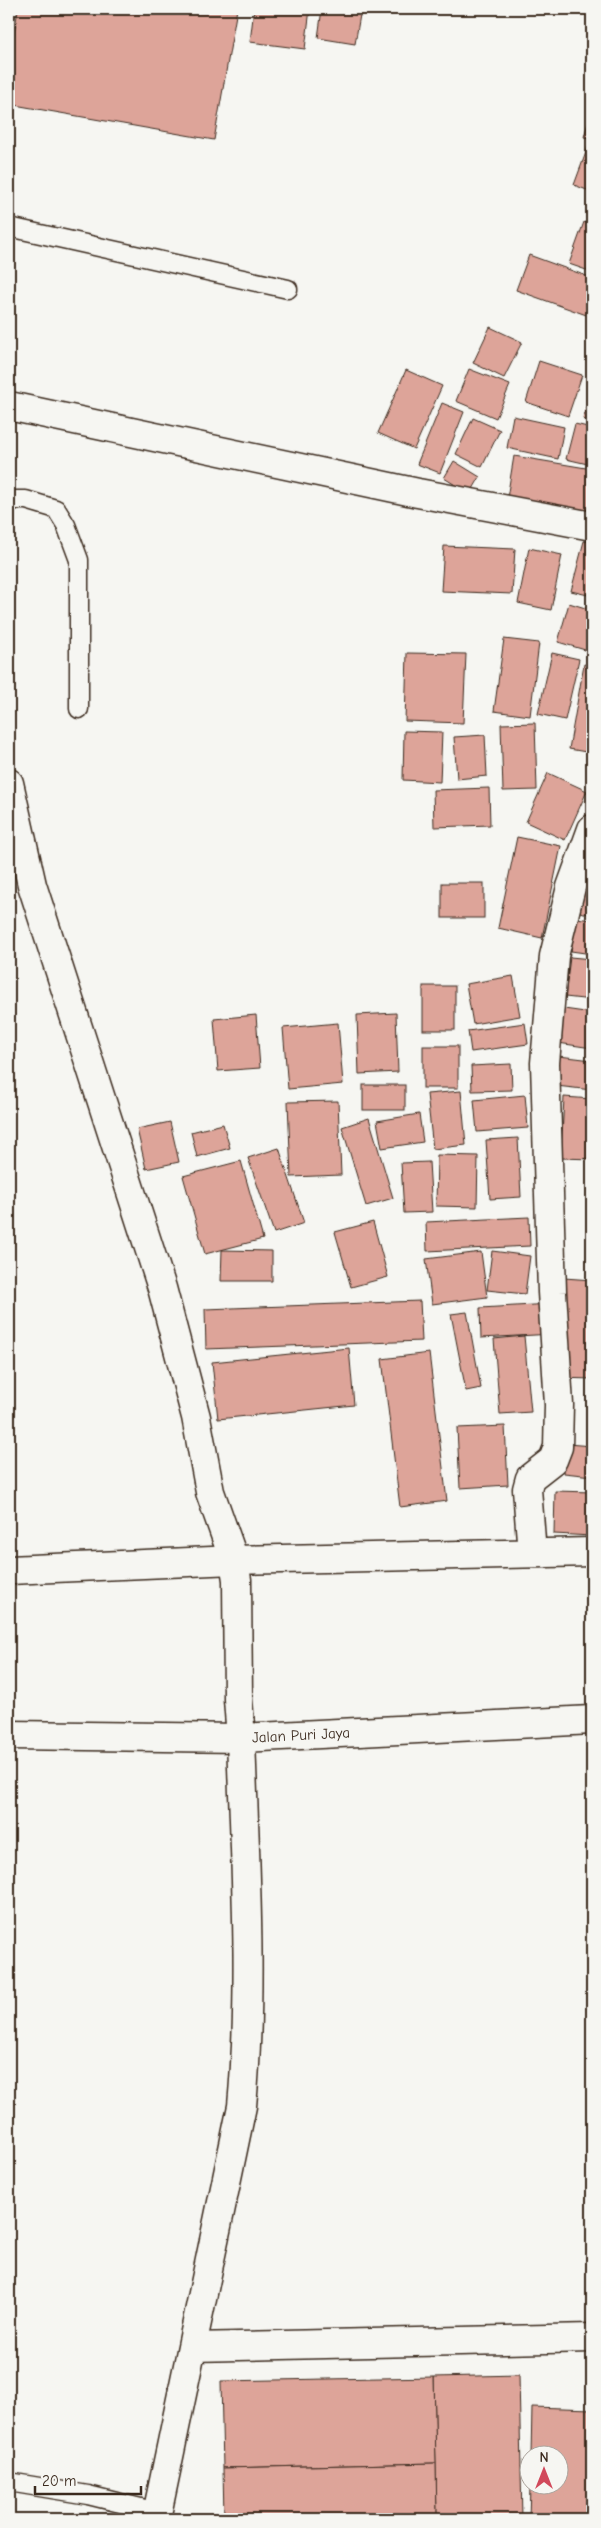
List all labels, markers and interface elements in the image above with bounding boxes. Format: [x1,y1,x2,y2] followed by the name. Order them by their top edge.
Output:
[252,1723,350,1747] street label: Jalan Puri Jaya
[518,2446,568,2496] north arrow
[539,2449,549,2466] text: N
[35,2463,141,2495] scale bar
[42,2472,76,2490] text: 20 m

